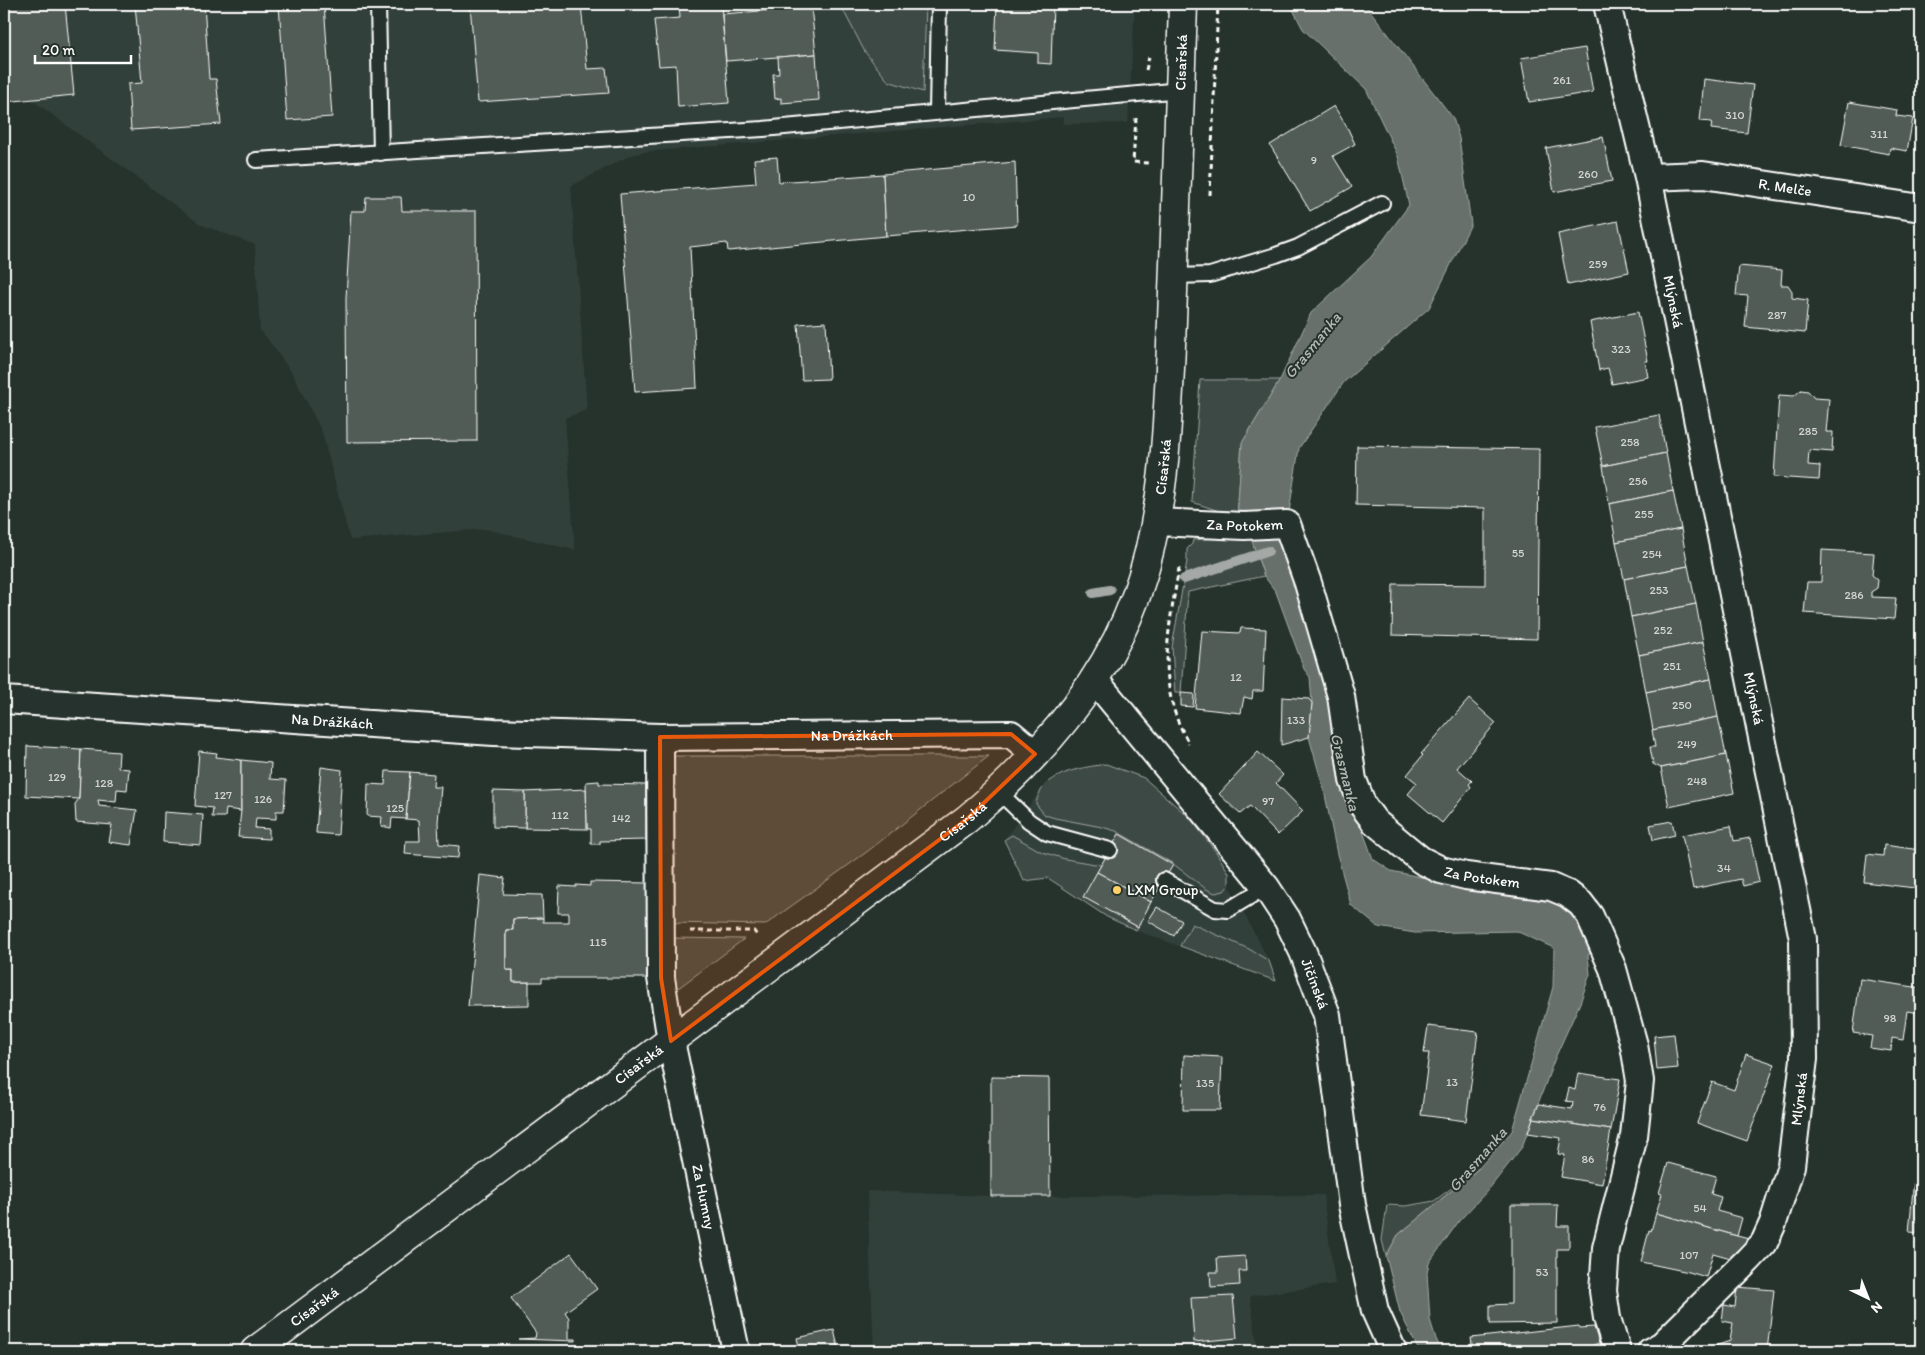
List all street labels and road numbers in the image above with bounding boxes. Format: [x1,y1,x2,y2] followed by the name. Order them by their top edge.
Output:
[1171,34,1191,91] street label: Císařská
[1757,174,1813,200] street label: R. Melče
[1659,274,1688,330] street label: Mlýnská
[1151,438,1175,496] street label: Císařská
[1206,515,1284,535] street label: Za Potokem
[1740,671,1768,727] street label: Mlýnská
[291,710,374,733] street label: Na Drážkách
[811,726,893,745] street label: Na Drážkách
[935,797,991,846] street label: Císařská
[1442,862,1521,892] street label: Za Potokem
[1297,956,1333,1012] street label: Jičínská
[611,1040,667,1088] street label: Císařská
[1787,1071,1811,1127] street label: Mlýnská
[688,1163,719,1231] street label: Za Humny
[286,1283,342,1331] street label: Císařská

